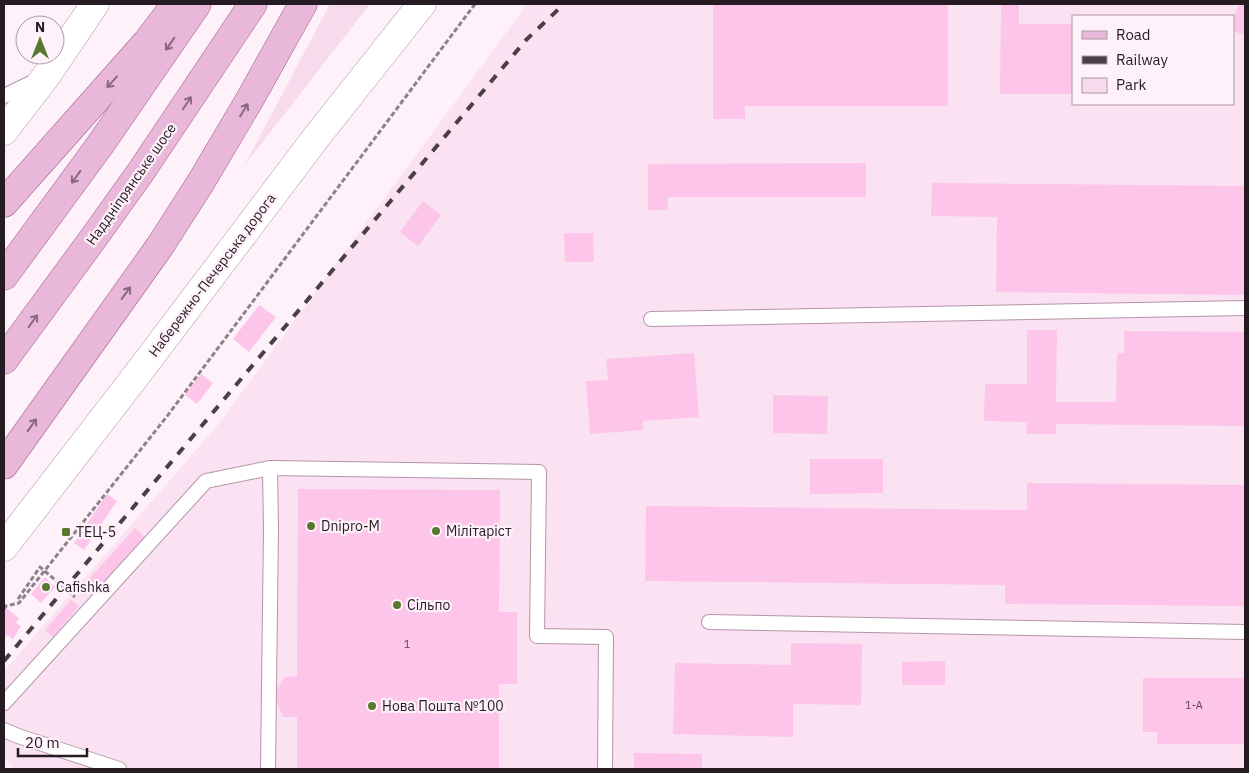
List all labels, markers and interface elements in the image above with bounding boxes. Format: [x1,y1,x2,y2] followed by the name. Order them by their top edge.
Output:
[15,15,65,65] north arrow
[1072,15,1234,105] legend
[35,18,45,36] text: N
[1116,25,1151,44] text: Road
[165,37,175,51] one-way arrow
[1116,50,1169,69] text: Railway
[106,75,118,88] one-way arrow
[1116,75,1146,94] text: Park
[182,96,192,110] one-way arrow
[239,103,249,117] one-way arrow
[82,119,180,248] street label: Наддніпрянське шосе
[71,170,82,183] one-way arrow
[145,189,280,360] street label: Набережно-Печерська дорога
[121,286,131,300] one-way arrow
[27,315,38,328] one-way arrow
[27,418,37,432] one-way arrow
[321,517,380,535] place label: Dnipro-M
[305,520,317,532] marker: Dnipro-M
[446,522,512,540] place label: Мілітаріст
[76,523,116,541] place label: ТЕЦ-5
[430,525,442,537] marker: Мілітаріст
[60,526,72,538] marker: ТЕЦ-5
[56,578,110,596] place label: Cafishka
[40,581,52,593] marker: Cafishka
[407,596,450,614] place label: Сільпо
[391,599,403,611] marker: Сільпо
[404,637,411,651] house number: 1
[382,697,504,715] place label: Нова Пошта №100
[1185,698,1203,712] house number: 1-А
[366,700,378,712] marker: Нова Пошта №100
[18,726,86,758] scale bar
[25,733,60,752] text: 20 m

